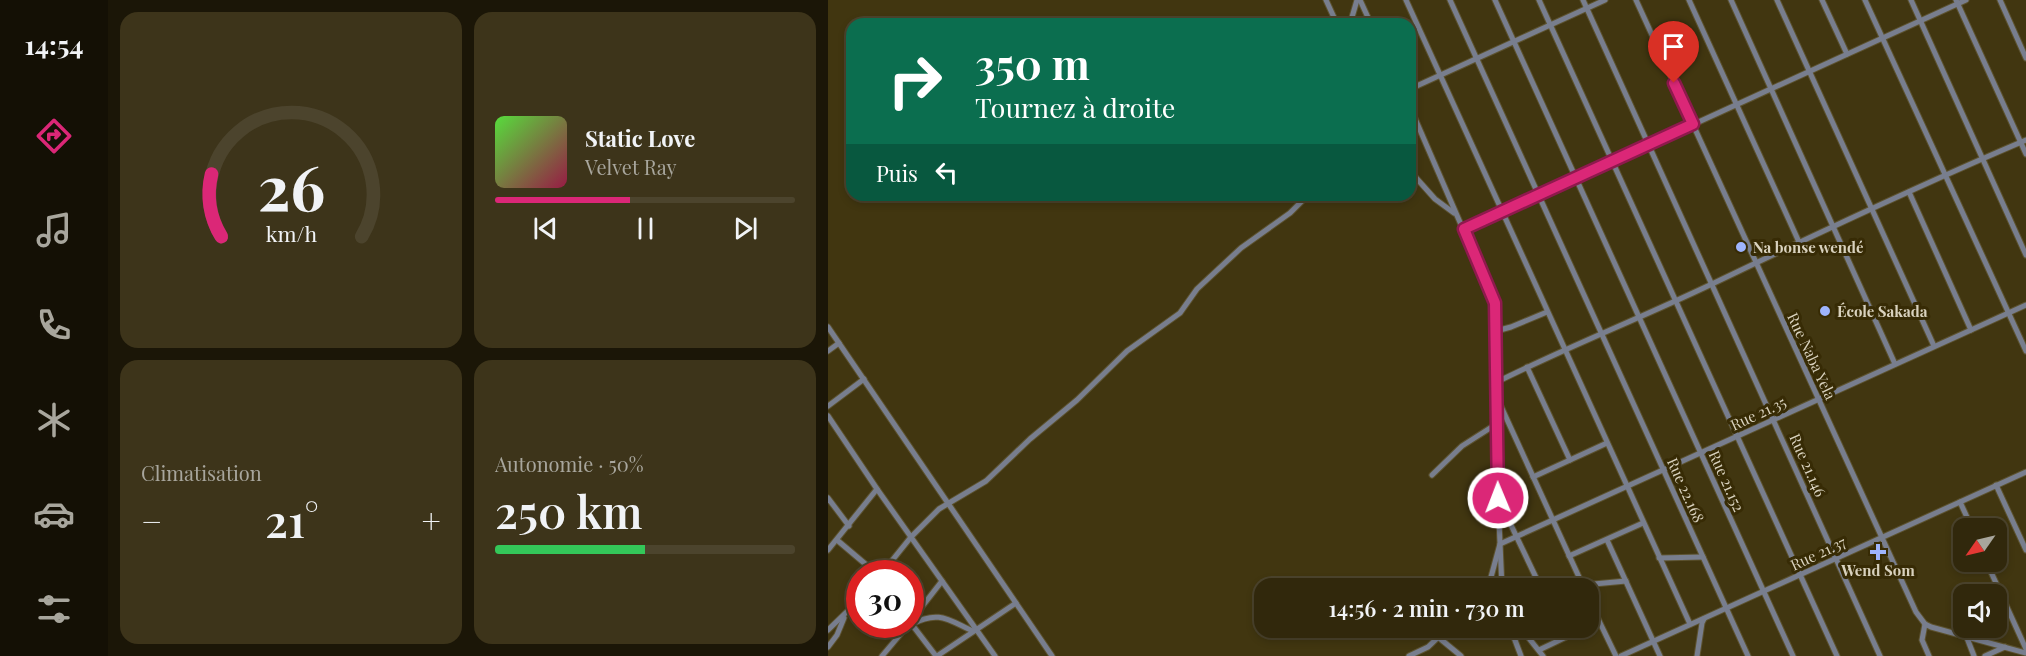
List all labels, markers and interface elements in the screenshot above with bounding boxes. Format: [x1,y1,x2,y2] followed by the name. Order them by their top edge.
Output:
[1648,21,1699,83] pin
[24,26,84,62] text: 14:54
[1657,30,1690,63] icon: arrive
[975,35,1090,91] text: 350 m
[876,42,954,120] icon: right
[975,89,1175,125] text: Tournez à droite
[33,115,75,157] icon: directions
[585,123,695,153] text: Static Love
[257,143,325,227] text: 26
[585,153,677,180] text: Velvet Ray
[930,156,963,189] icon: left
[876,158,918,188] text: Puis
[33,209,75,251] icon: music
[529,212,562,245] icon: previous
[629,212,662,245] icon: pause
[729,212,762,245] icon: next
[265,220,317,248] text: km/h
[1753,237,1864,257] place label: Na bonse wendé
[1734,240,1748,254] marker: Na bonse wendé
[1837,301,1928,321] place label: École Sakada
[33,304,75,346] icon: phone
[1818,304,1832,318] marker: École Sakada
[1783,309,1841,403] street label: Rue Naba Yela
[1727,391,1789,435] street label: Rue 21.35
[33,399,75,441] icon: climate
[1785,430,1831,500] street label: Rue 21.146
[1705,447,1749,515] street label: Rue 21.152
[495,450,644,477] text: Autonomie · 50%
[1663,454,1709,526] street label: Rue 22.168
[141,459,262,486] text: Climatisation
[1466,466,1530,530] position arrow
[495,480,643,540] text: 250 km
[265,489,319,549] text: 21°
[33,493,75,535] icon: car
[141,498,162,542] text: −
[422,498,441,542] text: +
[1953,518,2007,572] north arrow
[1953,518,2007,638] map controls
[1787,531,1849,575] street label: Rue 21.37
[1871,545,1885,559] marker: Wend Som
[846,560,924,638] speed limit sign: 30
[1840,560,1915,580] place label: Wend Som
[1953,584,2007,638] button: sound
[33,588,75,630] icon: filters
[1329,593,1524,623] text: 14:56 · 2 min · 730 m

